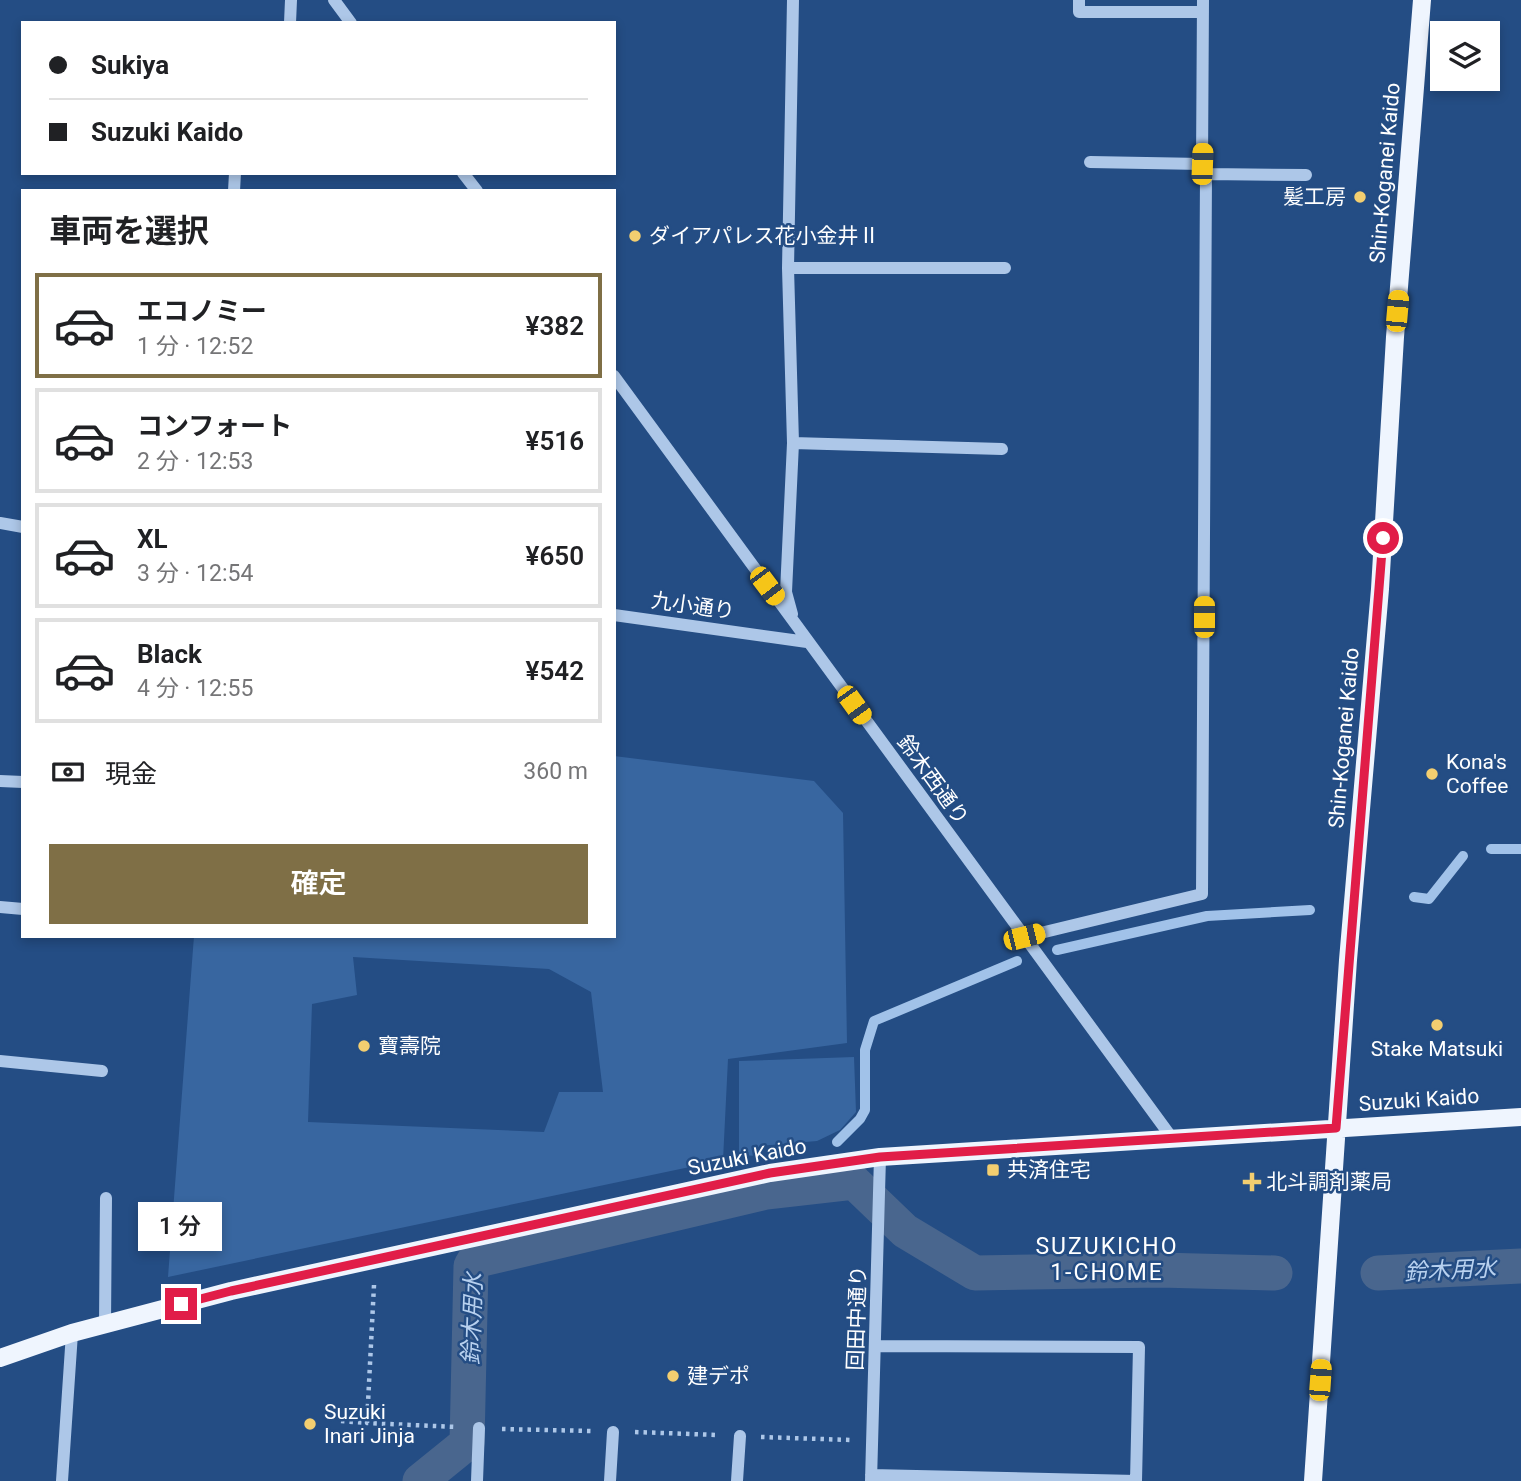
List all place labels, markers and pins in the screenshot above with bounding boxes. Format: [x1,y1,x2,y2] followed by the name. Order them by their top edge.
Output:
[1283,185,1346,209] place label: 髪工房
[1352,189,1368,205] marker: 髪工房
[649,224,880,248] place label: ダイアパレス花小金井Ⅱ
[627,228,643,244] marker: ダイアパレス花小金井Ⅱ
[1446,750,1508,798] place label: Kona's Coffee
[1424,766,1440,782] marker: Kona's Coffee
[1429,1017,1445,1033] marker: Stake Matsuki
[378,1034,441,1058] place label: 寶壽院
[1371,1037,1503,1061] place label: Stake Matsuki
[356,1038,372,1054] marker: 寶壽院
[1007,1158,1091,1182] place label: 共済住宅
[985,1162,1001,1178] marker: 共済住宅
[1266,1170,1392,1194] place label: 北斗調剤薬局
[1244,1174,1260,1190] marker: 北斗調剤薬局
[687,1364,750,1388] place label: 建デポ
[665,1368,681,1384] marker: 建デポ
[324,1400,415,1448] place label: Suzuki Inari Jinja
[302,1416,318,1432] marker: Suzuki Inari Jinja

